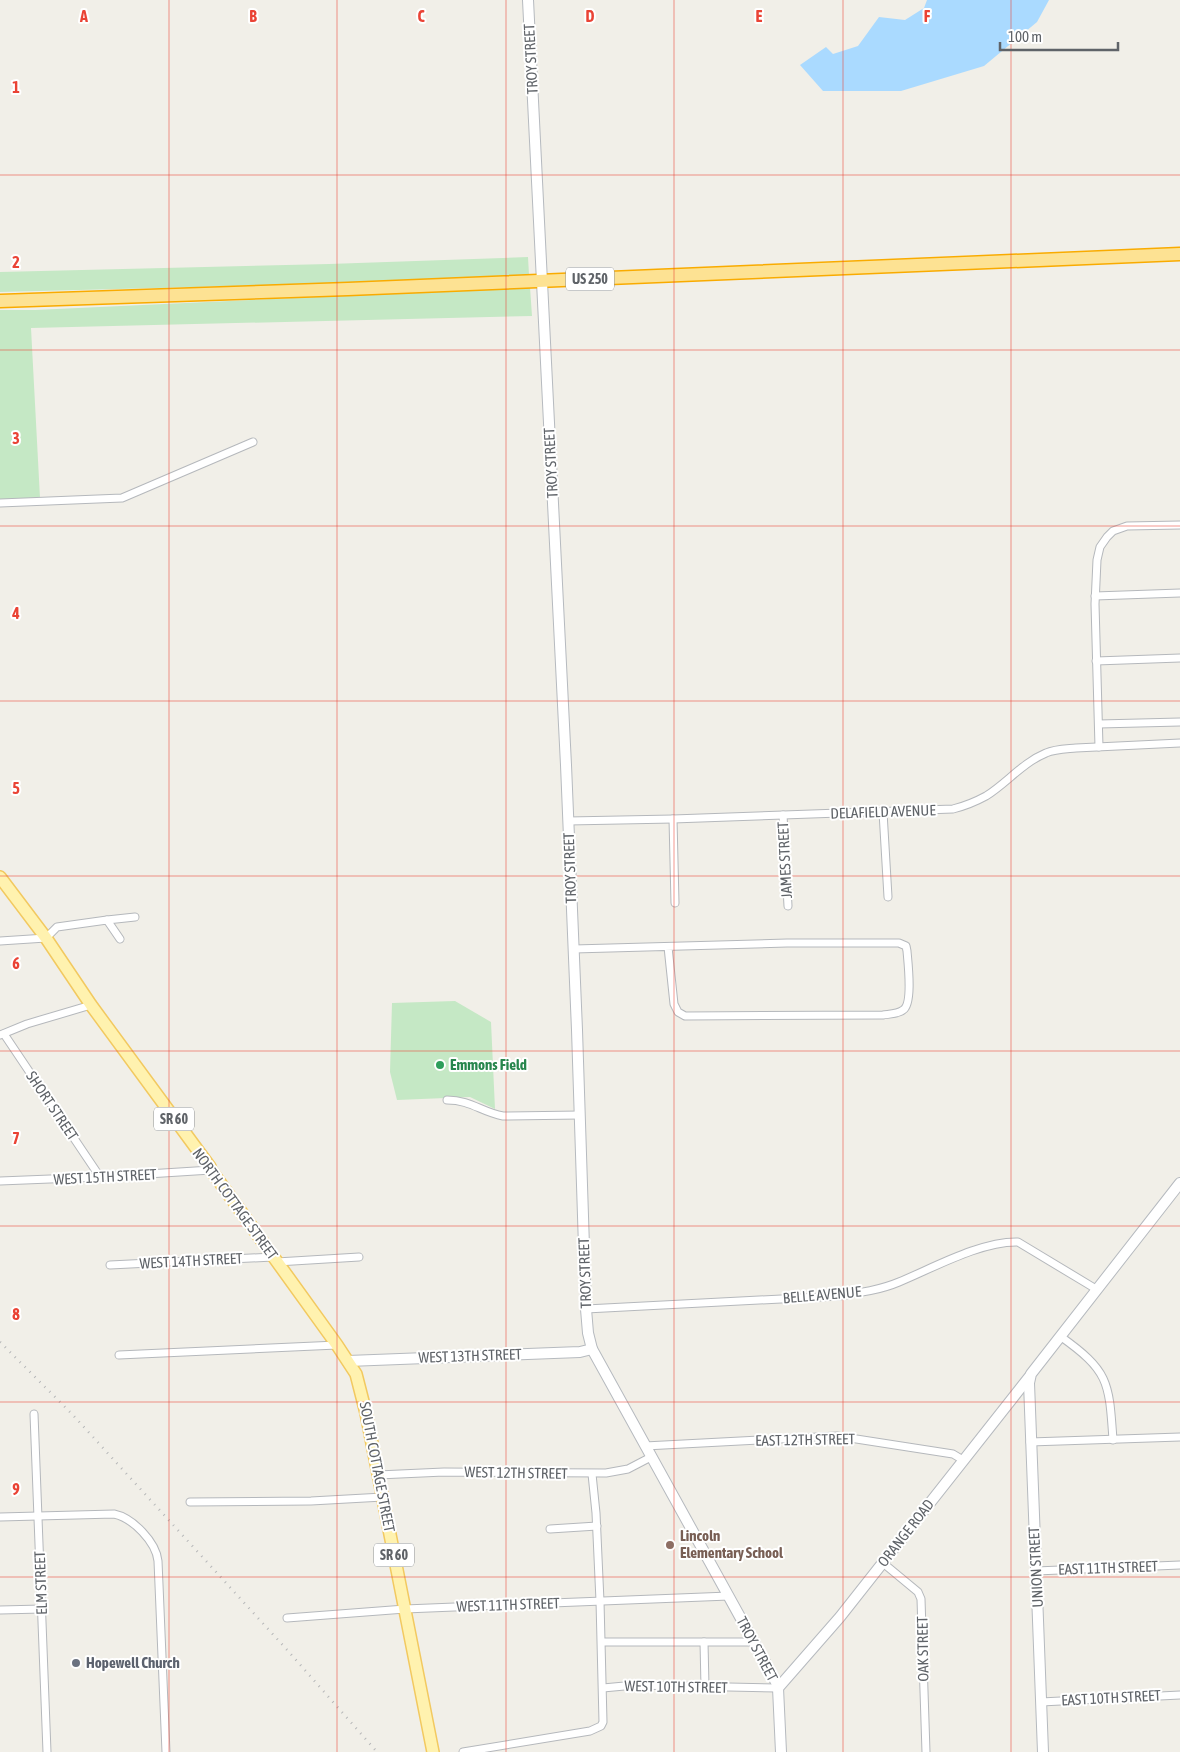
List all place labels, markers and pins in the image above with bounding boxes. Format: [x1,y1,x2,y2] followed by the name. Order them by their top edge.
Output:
[450,1056,527,1073] place label: Emmons Field
[434,1059,446,1071] marker: Emmons Field
[680,1527,784,1561] place label: Lincoln Elementary School
[664,1539,676,1551] marker: Lincoln Elementary School
[86,1654,180,1671] place label: Hopewell Church
[70,1657,82,1669] marker: Hopewell Church

